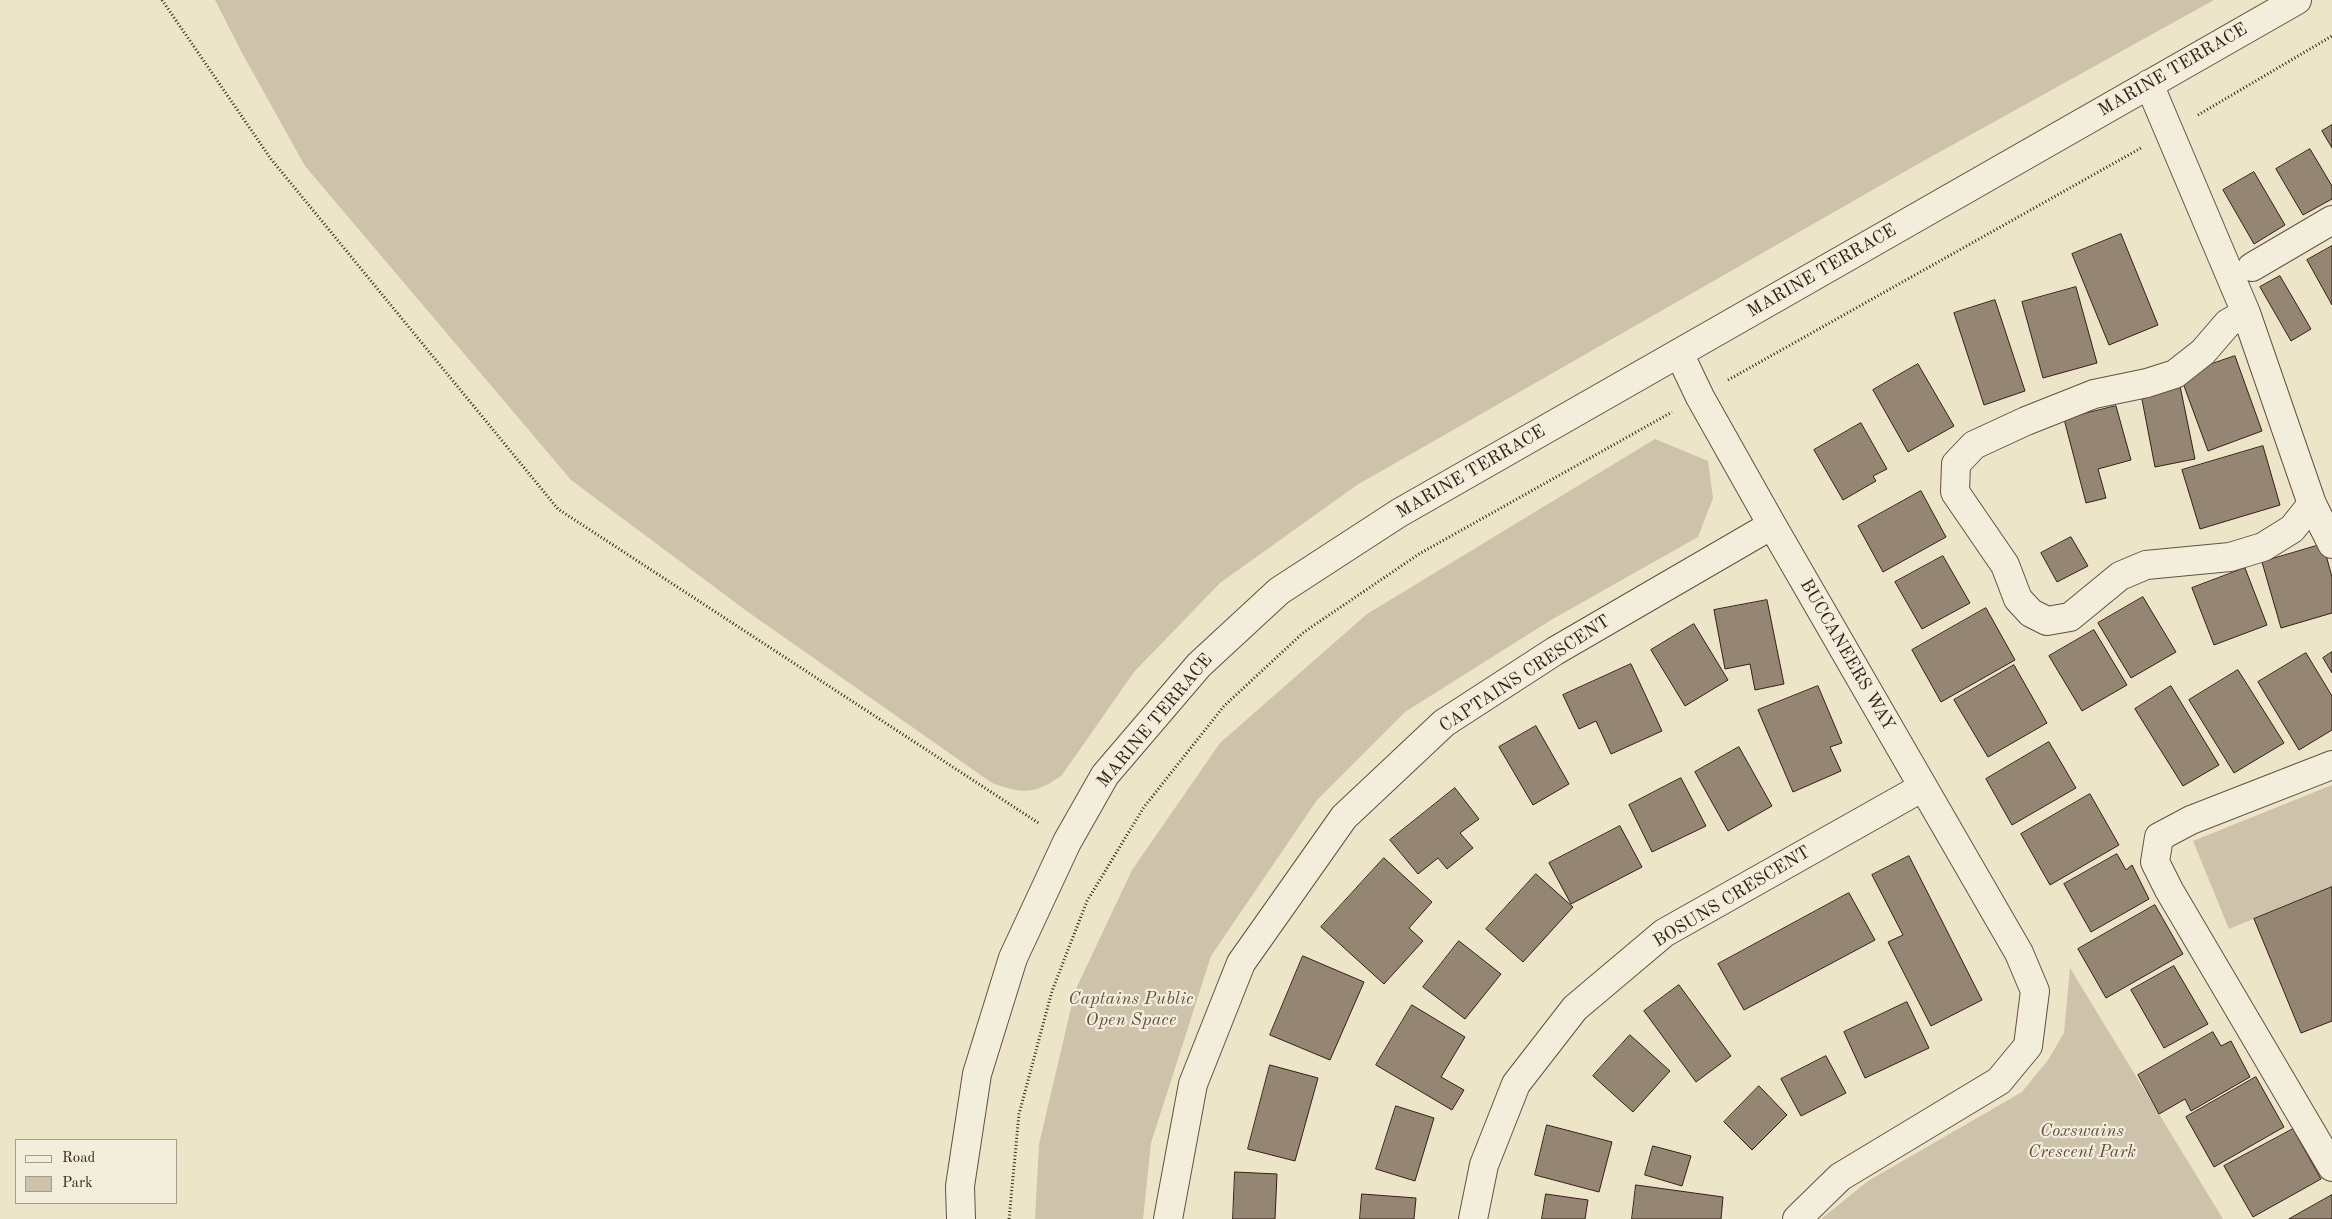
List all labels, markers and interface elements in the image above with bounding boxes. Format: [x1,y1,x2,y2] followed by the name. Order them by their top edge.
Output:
[2095,19,2251,121] street label: MARINE TERRACE
[1744,220,1900,322] street label: MARINE TERRACE
[1393,421,1549,523] street label: MARINE TERRACE
[1795,575,1899,735] street label: BUCCANEERS WAY
[1436,611,1614,737] street label: CAPTAINS CRESCENT
[1093,649,1217,793] street label: MARINE TERRACE
[1649,842,1815,952] street label: BOSUNS CRESCENT
[1068,988,1194,1030] park label: Captains Public Open Space
[2028,1120,2136,1162] park label: Coxswains Crescent Park
[15,1139,178,1204] legend
[62,1151,95,1166] text: Road
[62,1176,93,1191] text: Park

